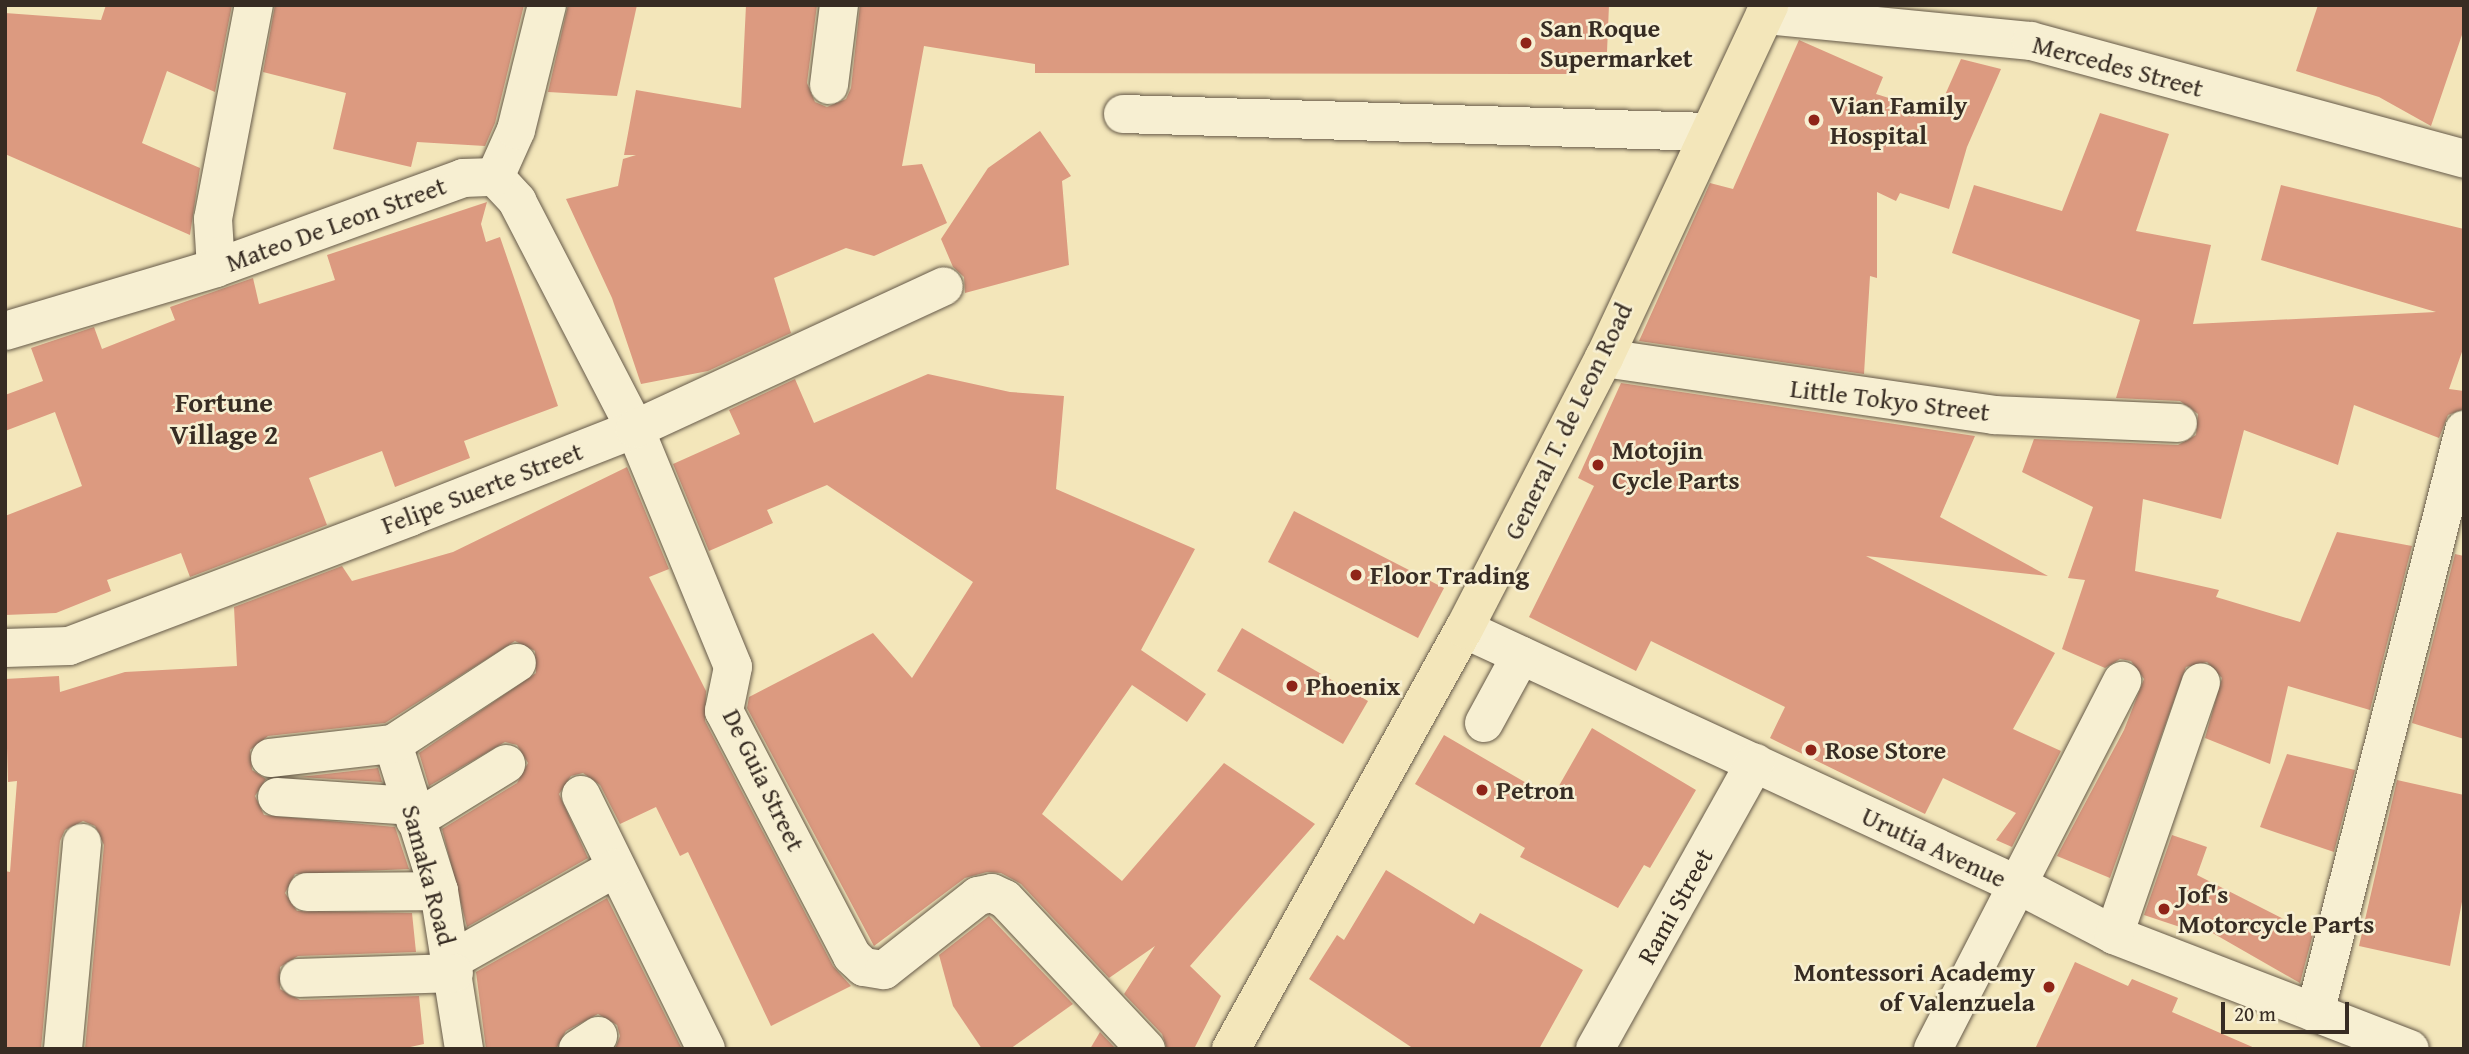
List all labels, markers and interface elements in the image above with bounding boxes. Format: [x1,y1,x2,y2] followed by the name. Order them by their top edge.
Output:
[1540,12,1692,74] place label: San Roque Supermarket
[2029,28,2207,104] street label: Mercedes Street
[1518,35,1534,51] marker: San Roque Supermarket
[1830,89,1967,150] place label: Vian Family Hospital
[1804,110,1824,130] marker: Vian Family Hospital
[222,170,450,278] street label: Mateo De Leon Street
[1497,297,1639,545] street label: General T. de Leon Road
[1788,372,1992,428] street label: Little Tokyo Street
[170,385,278,451] district label: Fortune Village 2
[1612,434,1740,496] place label: Motojin Cycle Parts
[377,435,587,541] street label: Felipe Suerte Street
[1590,457,1606,473] marker: Motojin Cycle Parts
[1370,559,1529,591] place label: Floor Trading
[1348,567,1364,583] marker: Floor Trading
[1306,670,1400,702] place label: Phoenix
[1284,678,1300,694] marker: Phoenix
[716,704,812,856] street label: De Guia Street
[1825,734,1946,766] place label: Rose Store
[1803,742,1819,758] marker: Rose Store
[1496,774,1574,806] place label: Petron
[1474,782,1490,798] marker: Petron
[1857,800,2011,894] street label: Urutia Avenue
[395,801,463,949] street label: Samaka Road
[1630,843,1720,969] street label: Rami Street
[2178,878,2374,940] place label: Jof's Motorcycle Parts
[2156,901,2172,917] marker: Jof's Motorcycle Parts
[1794,956,2035,1018] place label: Montessori Academy of Valenzuela
[2041,979,2057,995] marker: Montessori Academy of Valenzuela
[2224,988,2352,1032] scale bar
[2234,998,2276,1029] text: 20 m

